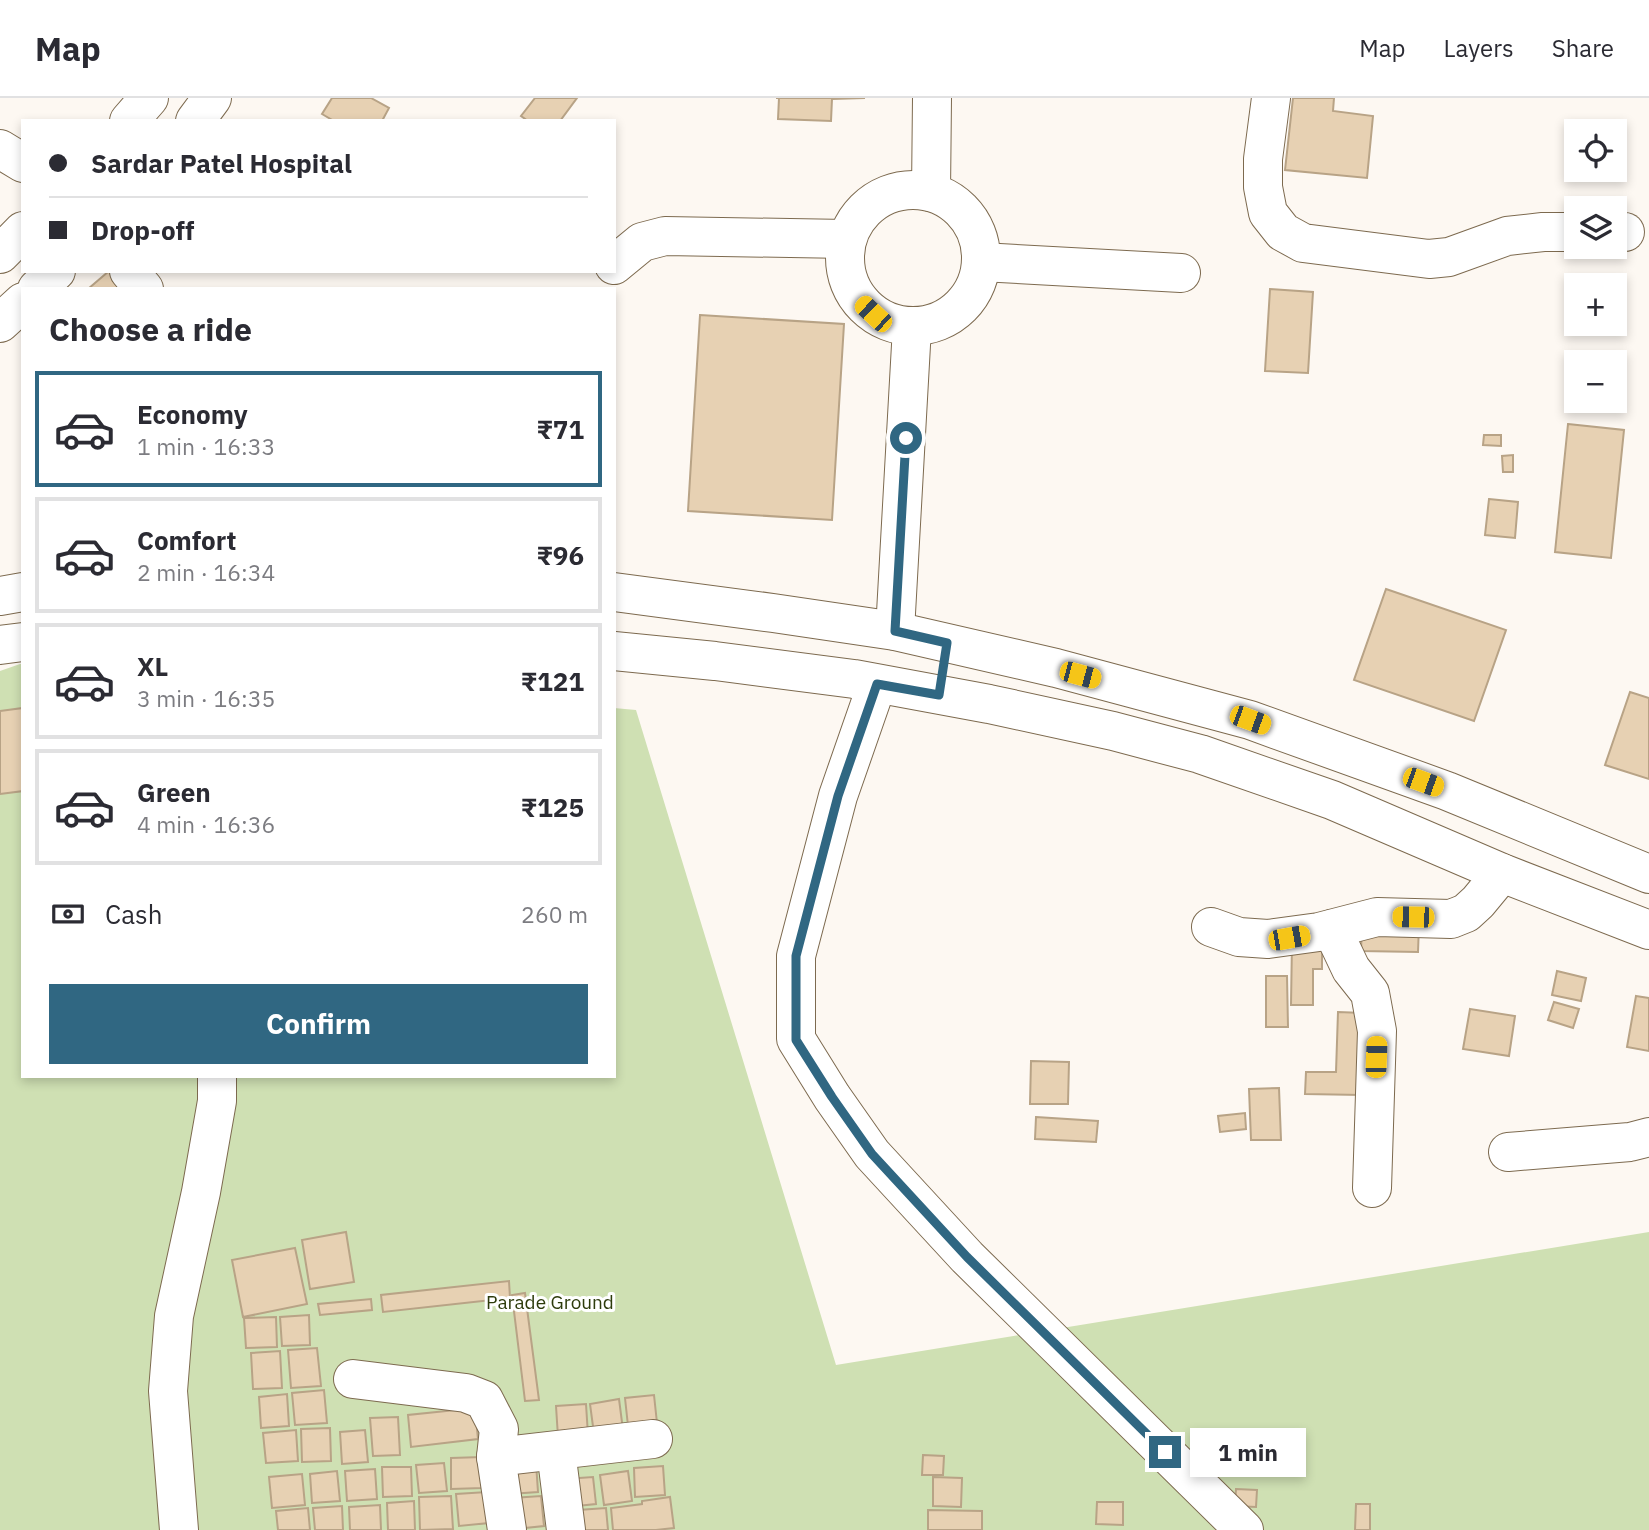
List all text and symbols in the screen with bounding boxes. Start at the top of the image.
text: Map [35,27,101,70]
text: Map [1359,32,1406,64]
text: Layers [1444,32,1514,64]
text: Share [1552,32,1614,64]
map controls [1564,119,1627,413]
button: locate [1564,119,1627,182]
text: Sardar Patel Hospital [91,146,352,180]
button: layers [1564,196,1627,259]
text: Drop-off [91,213,194,247]
button: + [1564,273,1627,336]
car [851,292,896,336]
text: Choose a ride [49,308,252,350]
button: − [1564,350,1627,413]
text: Economy [137,397,248,431]
icon: car [53,398,116,461]
text: ₹71 [536,412,584,446]
route start [890,422,922,454]
text: 1 min · 16:33 [137,431,275,461]
text: Comfort [137,523,236,557]
icon: car [53,524,116,587]
text: ₹96 [536,538,584,572]
text: 2 min · 16:34 [137,557,275,587]
text: XL [137,649,168,683]
icon: car [53,650,116,713]
car [1057,659,1104,691]
text: ₹121 [521,664,584,698]
text: 3 min · 16:35 [137,683,275,713]
car [1227,703,1274,737]
car [1400,765,1447,799]
text: Green [137,775,211,809]
icon: car [53,776,116,839]
text: ₹125 [521,790,584,824]
text: 4 min · 16:36 [137,809,275,839]
icon: cash [49,895,87,933]
text: Cash [105,897,162,931]
text: 260 m [521,899,588,929]
car [1392,906,1435,928]
car [1267,924,1312,952]
button: Confirm [49,984,588,1064]
car [1365,1036,1388,1078]
park label: Parade Ground [486,1290,614,1314]
callout: 1 min [1190,1428,1305,1476]
route end [1149,1436,1181,1468]
text: 1 min [1218,1437,1278,1467]

